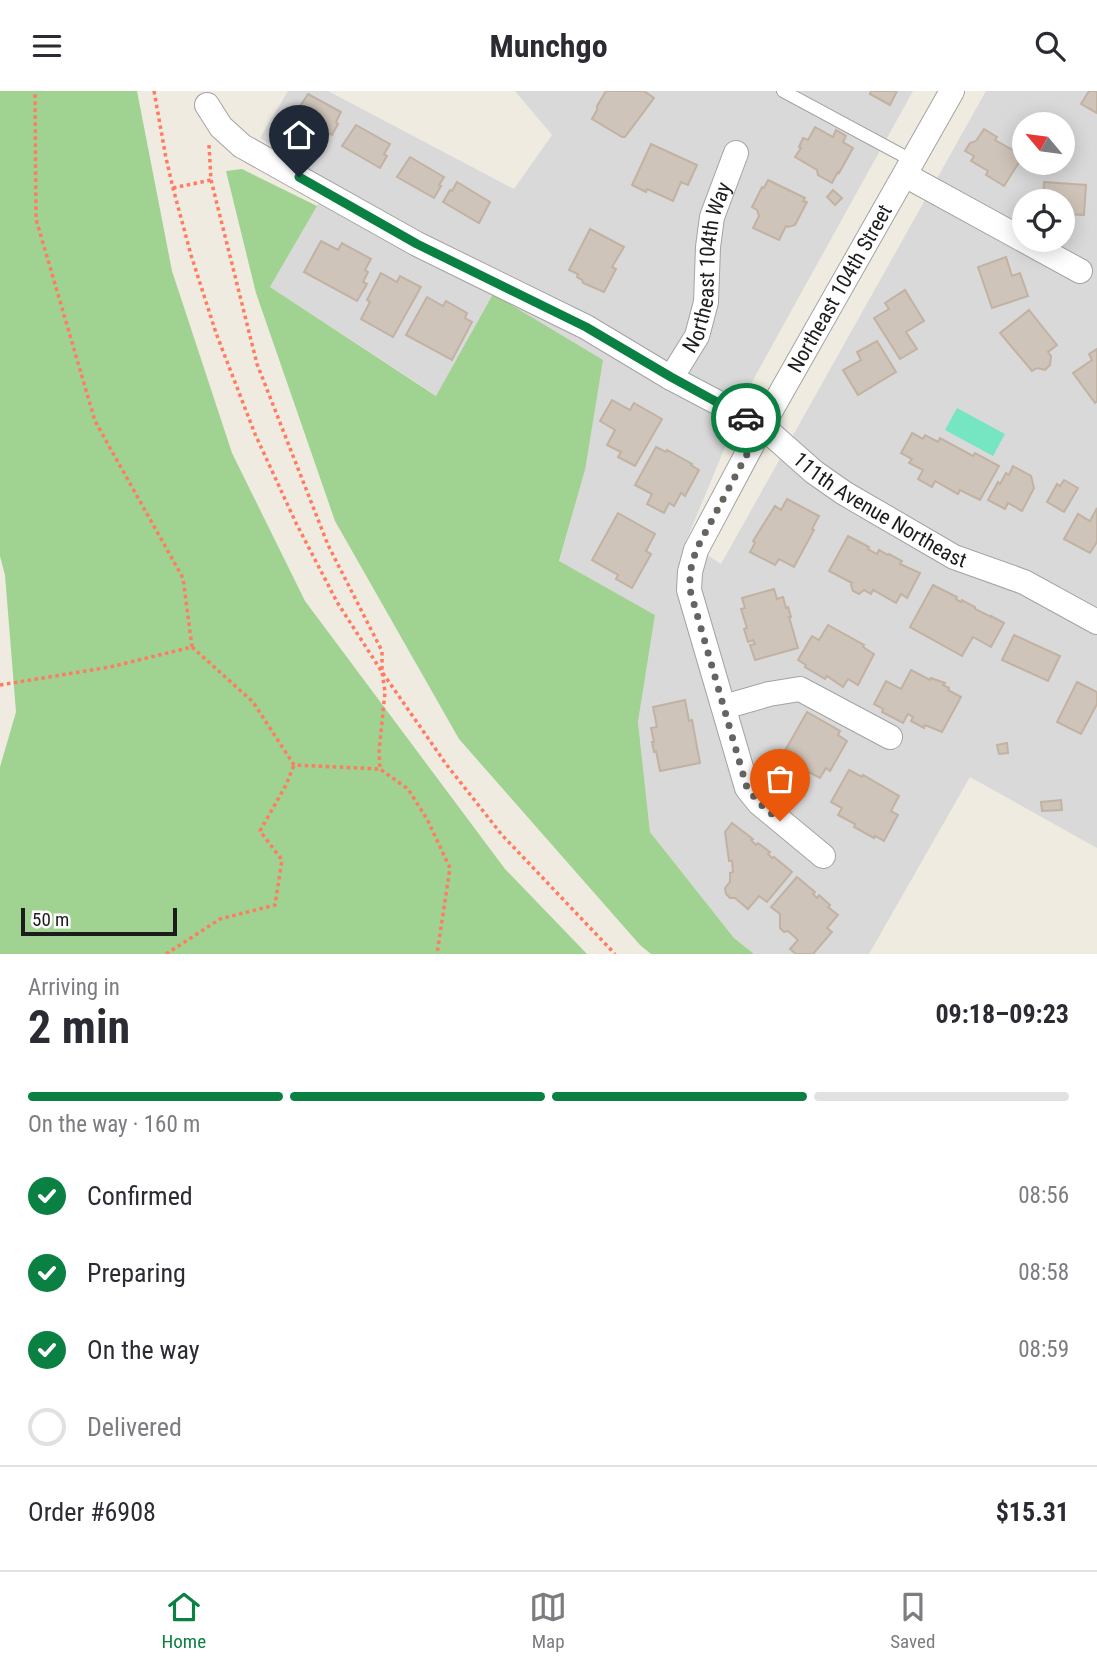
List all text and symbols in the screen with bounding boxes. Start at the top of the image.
icon: menu [28,27,66,65]
text: Munchgo [489,27,608,65]
icon: search [1031,27,1069,65]
pin [269,105,329,177]
north arrow [1012,112,1074,175]
map controls [1012,112,1075,252]
icon: home [280,116,318,154]
street label: Northeast 104th Way [678,179,736,357]
button: locate [1012,189,1075,252]
street label: Northeast 104th Street [783,200,897,377]
courier [711,383,781,453]
icon: car [727,399,765,437]
street label: 111th Avenue Northeast [788,447,970,573]
pin [750,749,810,821]
icon: bag [761,760,799,798]
scale bar [21,905,177,937]
text: 50 m [32,908,69,931]
text: Arriving in [28,974,120,1001]
text: 09:18–09:23 [935,999,1069,1029]
text: 2 min [28,1000,130,1054]
text: On the way · 160 m [28,1111,200,1138]
icon: check [28,1177,66,1215]
text: Confirmed [87,1181,193,1211]
text: 08:56 [1018,1182,1069,1209]
icon: check [28,1254,66,1292]
text: Preparing [87,1258,186,1288]
text: 08:58 [1018,1259,1069,1286]
icon: check [28,1331,66,1369]
text: On the way [87,1335,200,1365]
text: 08:59 [1018,1336,1069,1363]
text: Delivered [87,1412,182,1442]
text: Order #6908 [28,1497,156,1527]
text: $15.31 [996,1497,1069,1527]
tab: Home [162,1588,206,1653]
tab: Map [529,1588,567,1653]
tab: Saved [890,1588,935,1653]

